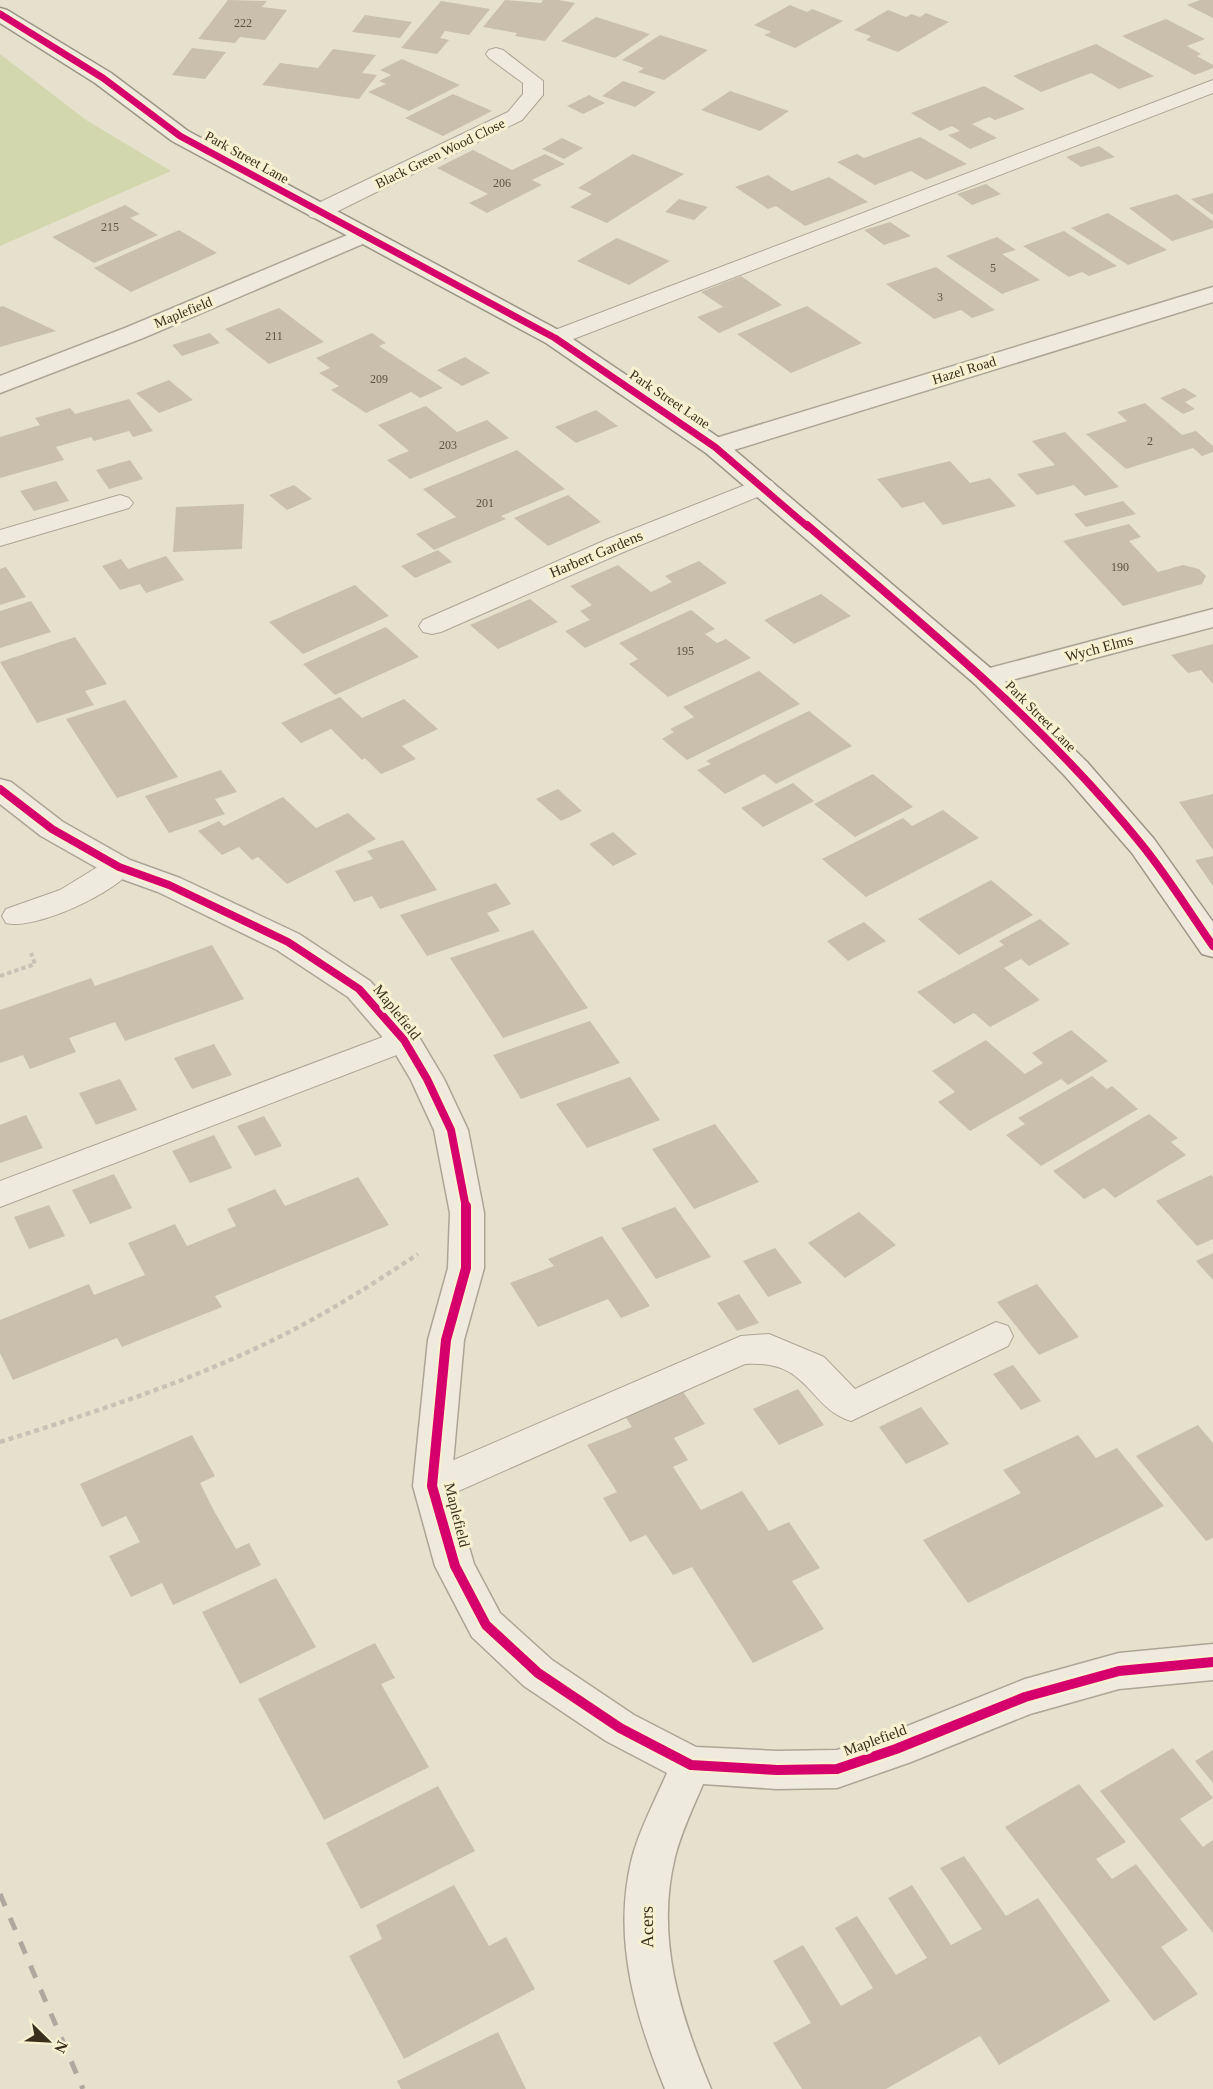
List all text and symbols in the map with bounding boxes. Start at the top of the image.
house number: 222 [234,16,252,30]
street label: Black Green Wood Close [373,116,507,191]
street label: Park Street Lane [202,128,291,187]
house number: 206 [493,176,511,190]
house number: 215 [101,220,119,234]
house number: 5 [990,261,996,275]
house number: 3 [937,290,943,304]
street label: Maplefield [152,294,214,331]
house number: 211 [265,329,283,343]
street label: Hazel Road [931,354,998,387]
street label: Park Street Lane [627,367,713,432]
house number: 209 [370,372,388,386]
house number: 2 [1147,434,1153,448]
house number: 203 [439,438,457,452]
house number: 201 [476,496,494,510]
street label: Harbert Gardens [547,527,645,581]
house number: 190 [1111,560,1129,574]
street label: Wych Elms [1063,631,1135,665]
house number: 195 [676,644,694,658]
street label: Park Street Lane [1002,678,1079,755]
street label: Maplefield [370,981,424,1043]
street label: Maplefield [441,1481,473,1549]
street label: Maplefield [841,1721,909,1759]
street label: Acers [637,1906,657,1948]
north arrow [18,2011,78,2071]
text: N [51,2038,71,2056]

